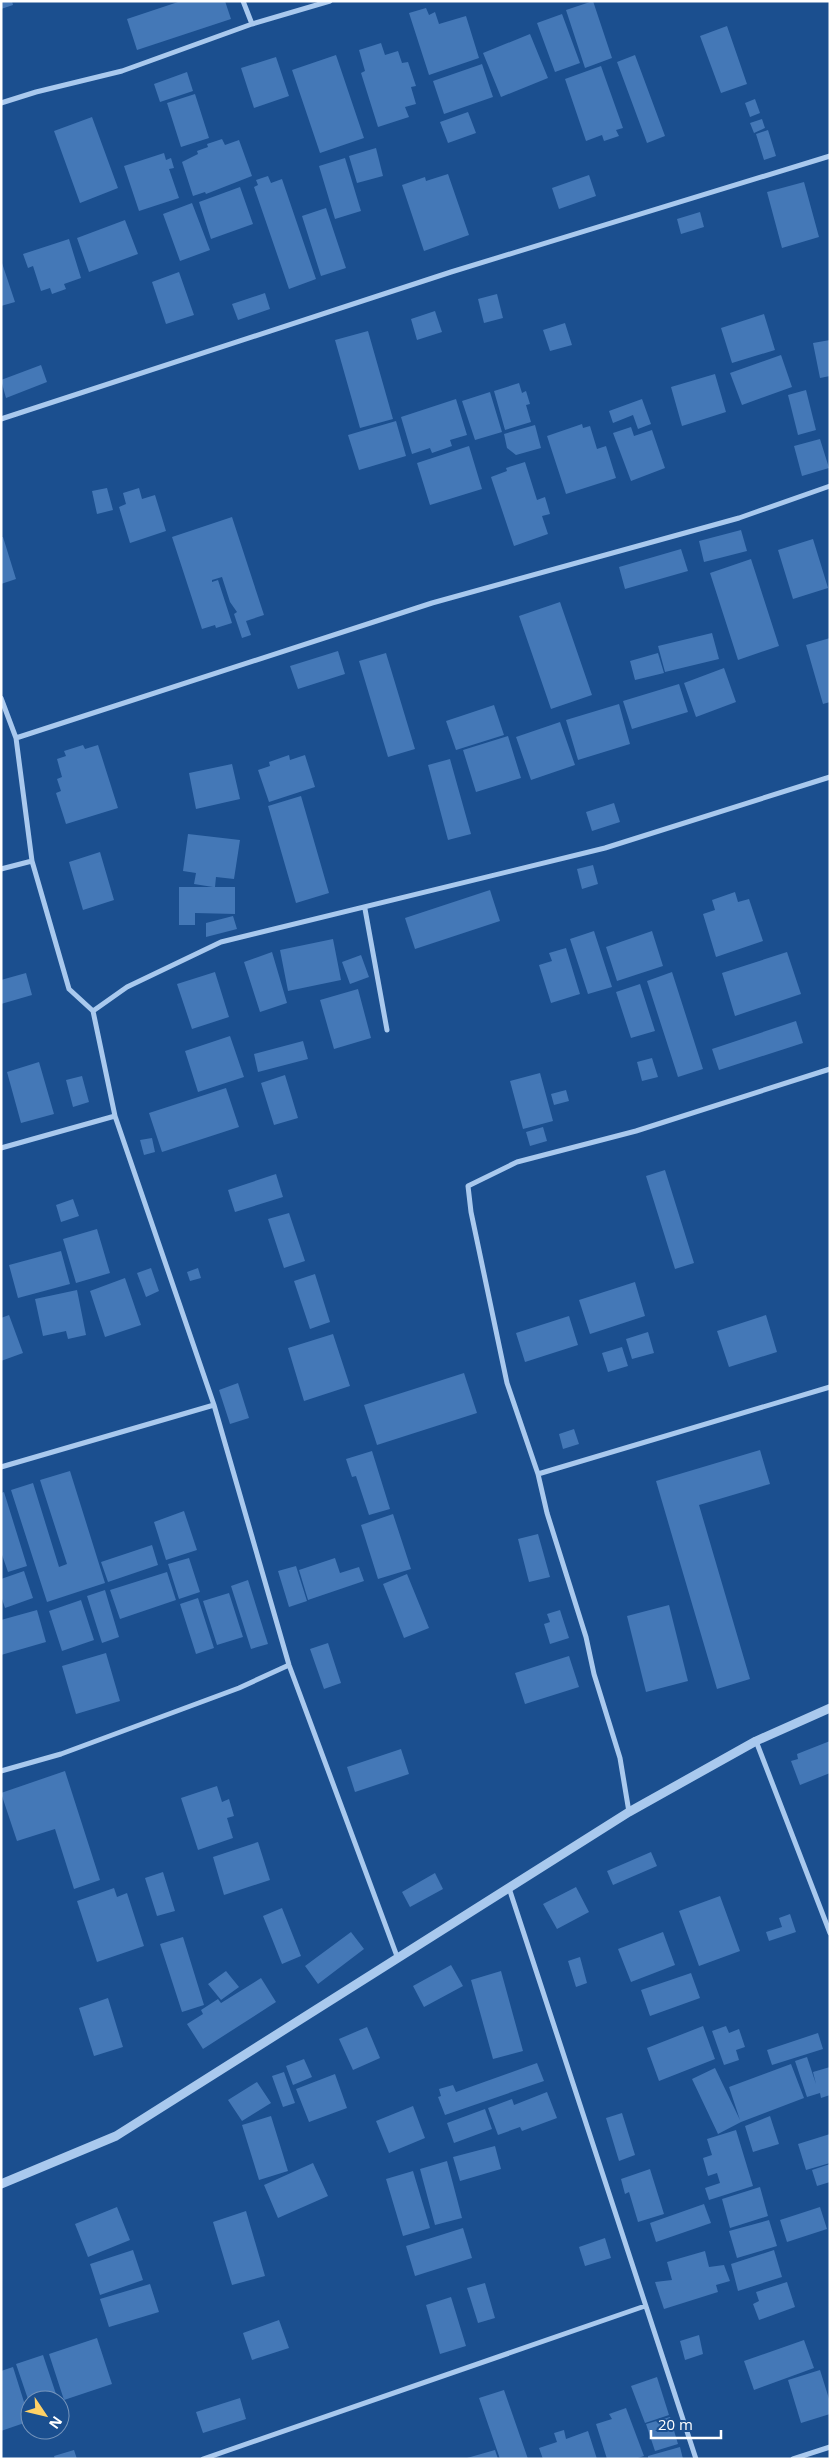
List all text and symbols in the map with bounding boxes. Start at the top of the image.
north arrow [20,2390,70,2440]
scale bar [651,2408,721,2440]
text: N [45,2413,67,2433]
text: 20 m [658,2414,693,2434]

